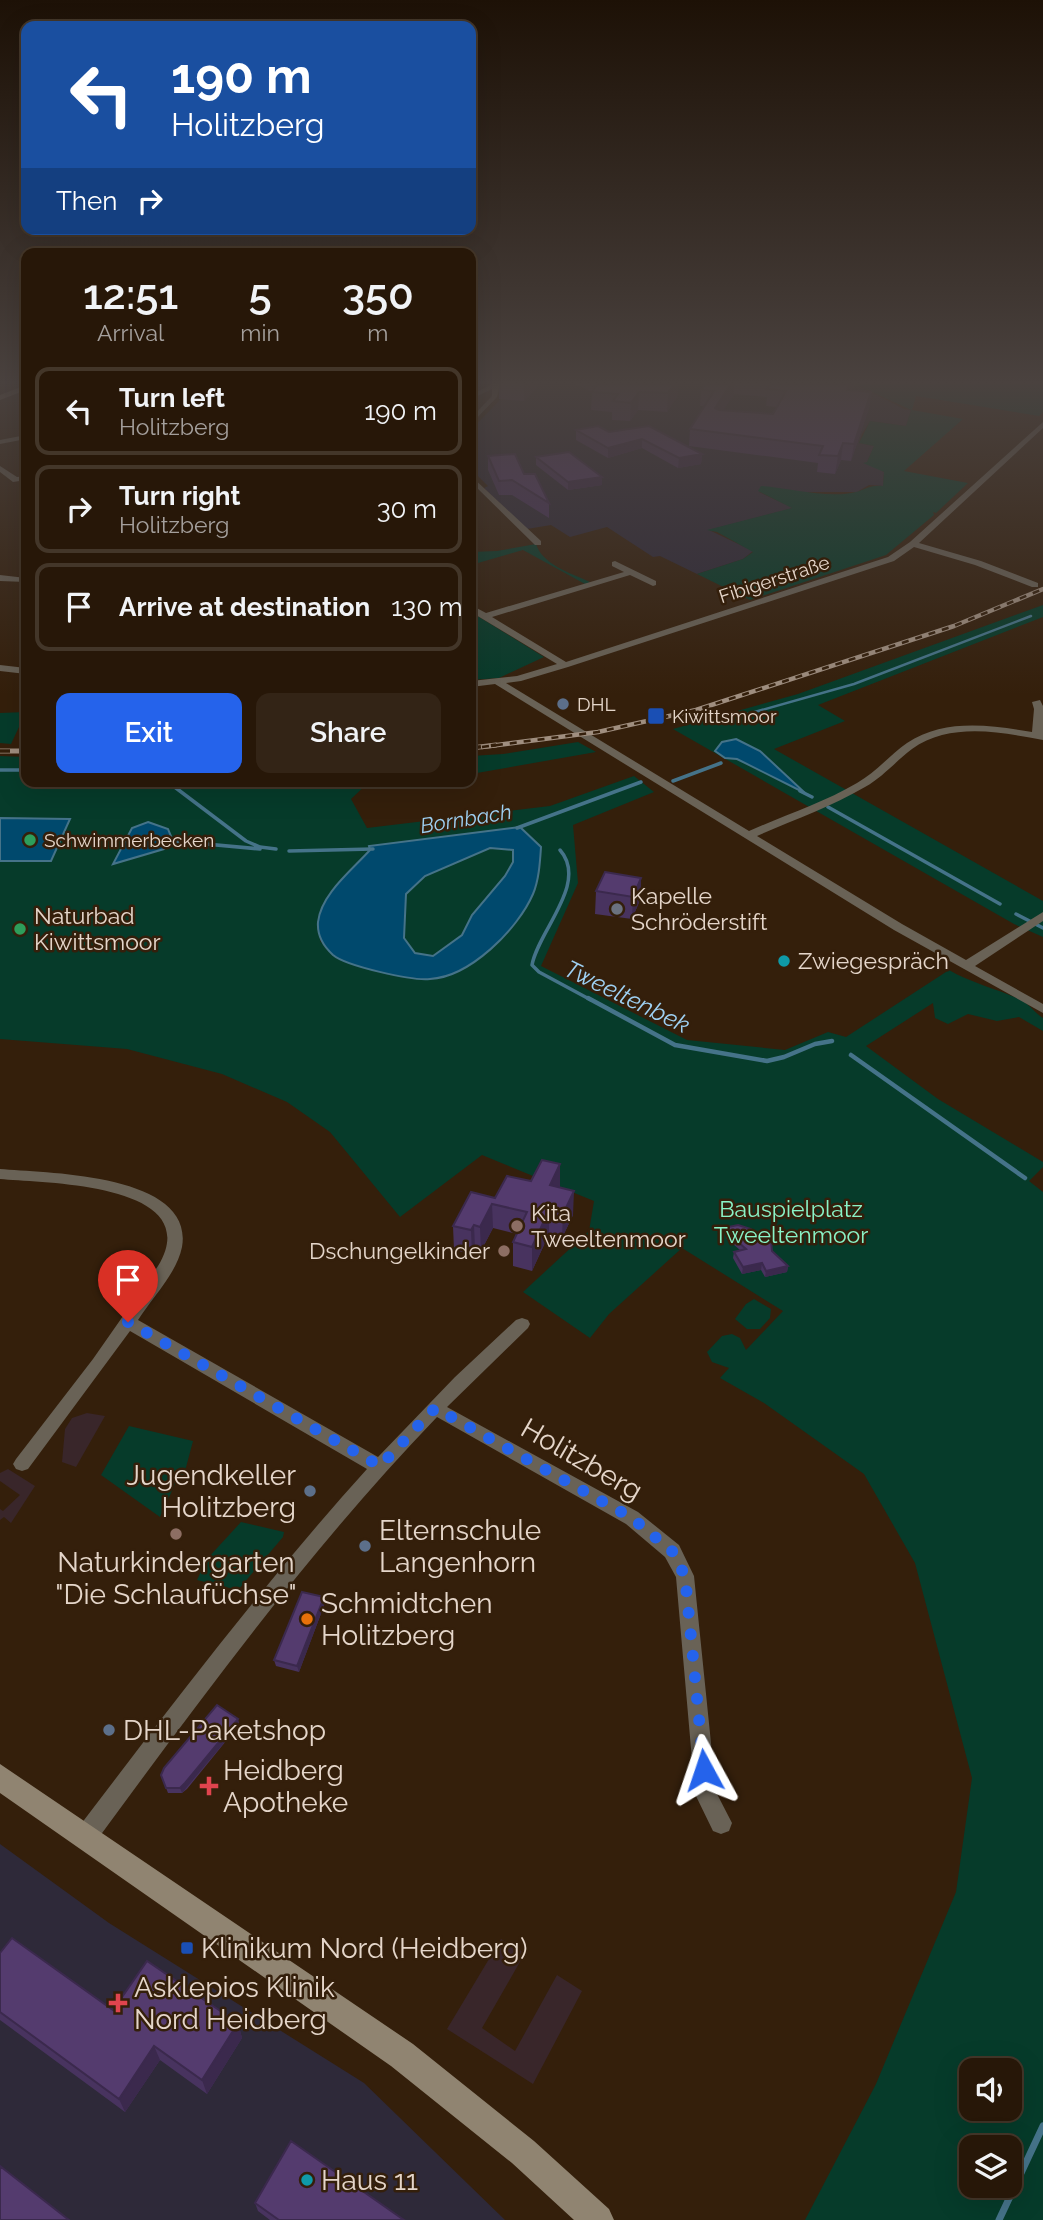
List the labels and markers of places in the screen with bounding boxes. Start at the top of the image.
place label: DHL [577,693,616,715]
marker: DHL [555,696,571,712]
place label: Kiwittsmoor [672,705,777,727]
marker: Kiwittsmoor [646,706,666,726]
place label: Schwimmerbecken [44,829,214,851]
marker: Schwimmerbecken [22,832,38,848]
place label: Kapelle Schröderstift [631,882,768,935]
marker: Kapelle Schröderstift [609,901,625,917]
place label: Naturbad Kiwittsmoor [34,902,161,955]
marker: Naturbad Kiwittsmoor [12,921,28,937]
place label: Zwiegespräch [798,947,949,974]
marker: Zwiegespräch [776,953,792,969]
place label: Kita Tweeltenmoor [531,1199,686,1252]
marker: Kita Tweeltenmoor [509,1218,525,1234]
place label: Dschungelkinder [309,1237,490,1264]
marker: Dschungelkinder [496,1243,512,1259]
pin [98,1250,158,1322]
place label: Jugendkeller Holitzberg [127,1459,296,1524]
marker: Jugendkeller Holitzberg [302,1483,318,1499]
place label: Elternschule Langenhorn [379,1514,541,1579]
marker: Naturkindergarten "Die Schlaufüchse" [168,1526,184,1542]
marker: Elternschule Langenhorn [357,1538,373,1554]
place label: Naturkindergarten "Die Schlaufüchse" [55,1546,297,1611]
place label: Schmidtchen Holitzberg [321,1587,493,1652]
marker: Schmidtchen Holitzberg [299,1611,315,1627]
place label: DHL-Paketshop [123,1714,326,1747]
marker: DHL-Paketshop [101,1722,117,1738]
place label: Heidberg Apotheke [223,1754,348,1819]
marker: Heidberg Apotheke [201,1778,217,1794]
place label: Klinikum Nord (Heidberg) [201,1932,527,1965]
marker: Klinikum Nord (Heidberg) [179,1940,195,1956]
place label: Asklepios Klinik Nord Heidberg [134,1971,335,2036]
marker: Asklepios Klinik Nord Heidberg [108,1993,128,2013]
place label: Haus 11 [321,2164,418,2197]
marker: Haus 11 [299,2172,315,2188]

